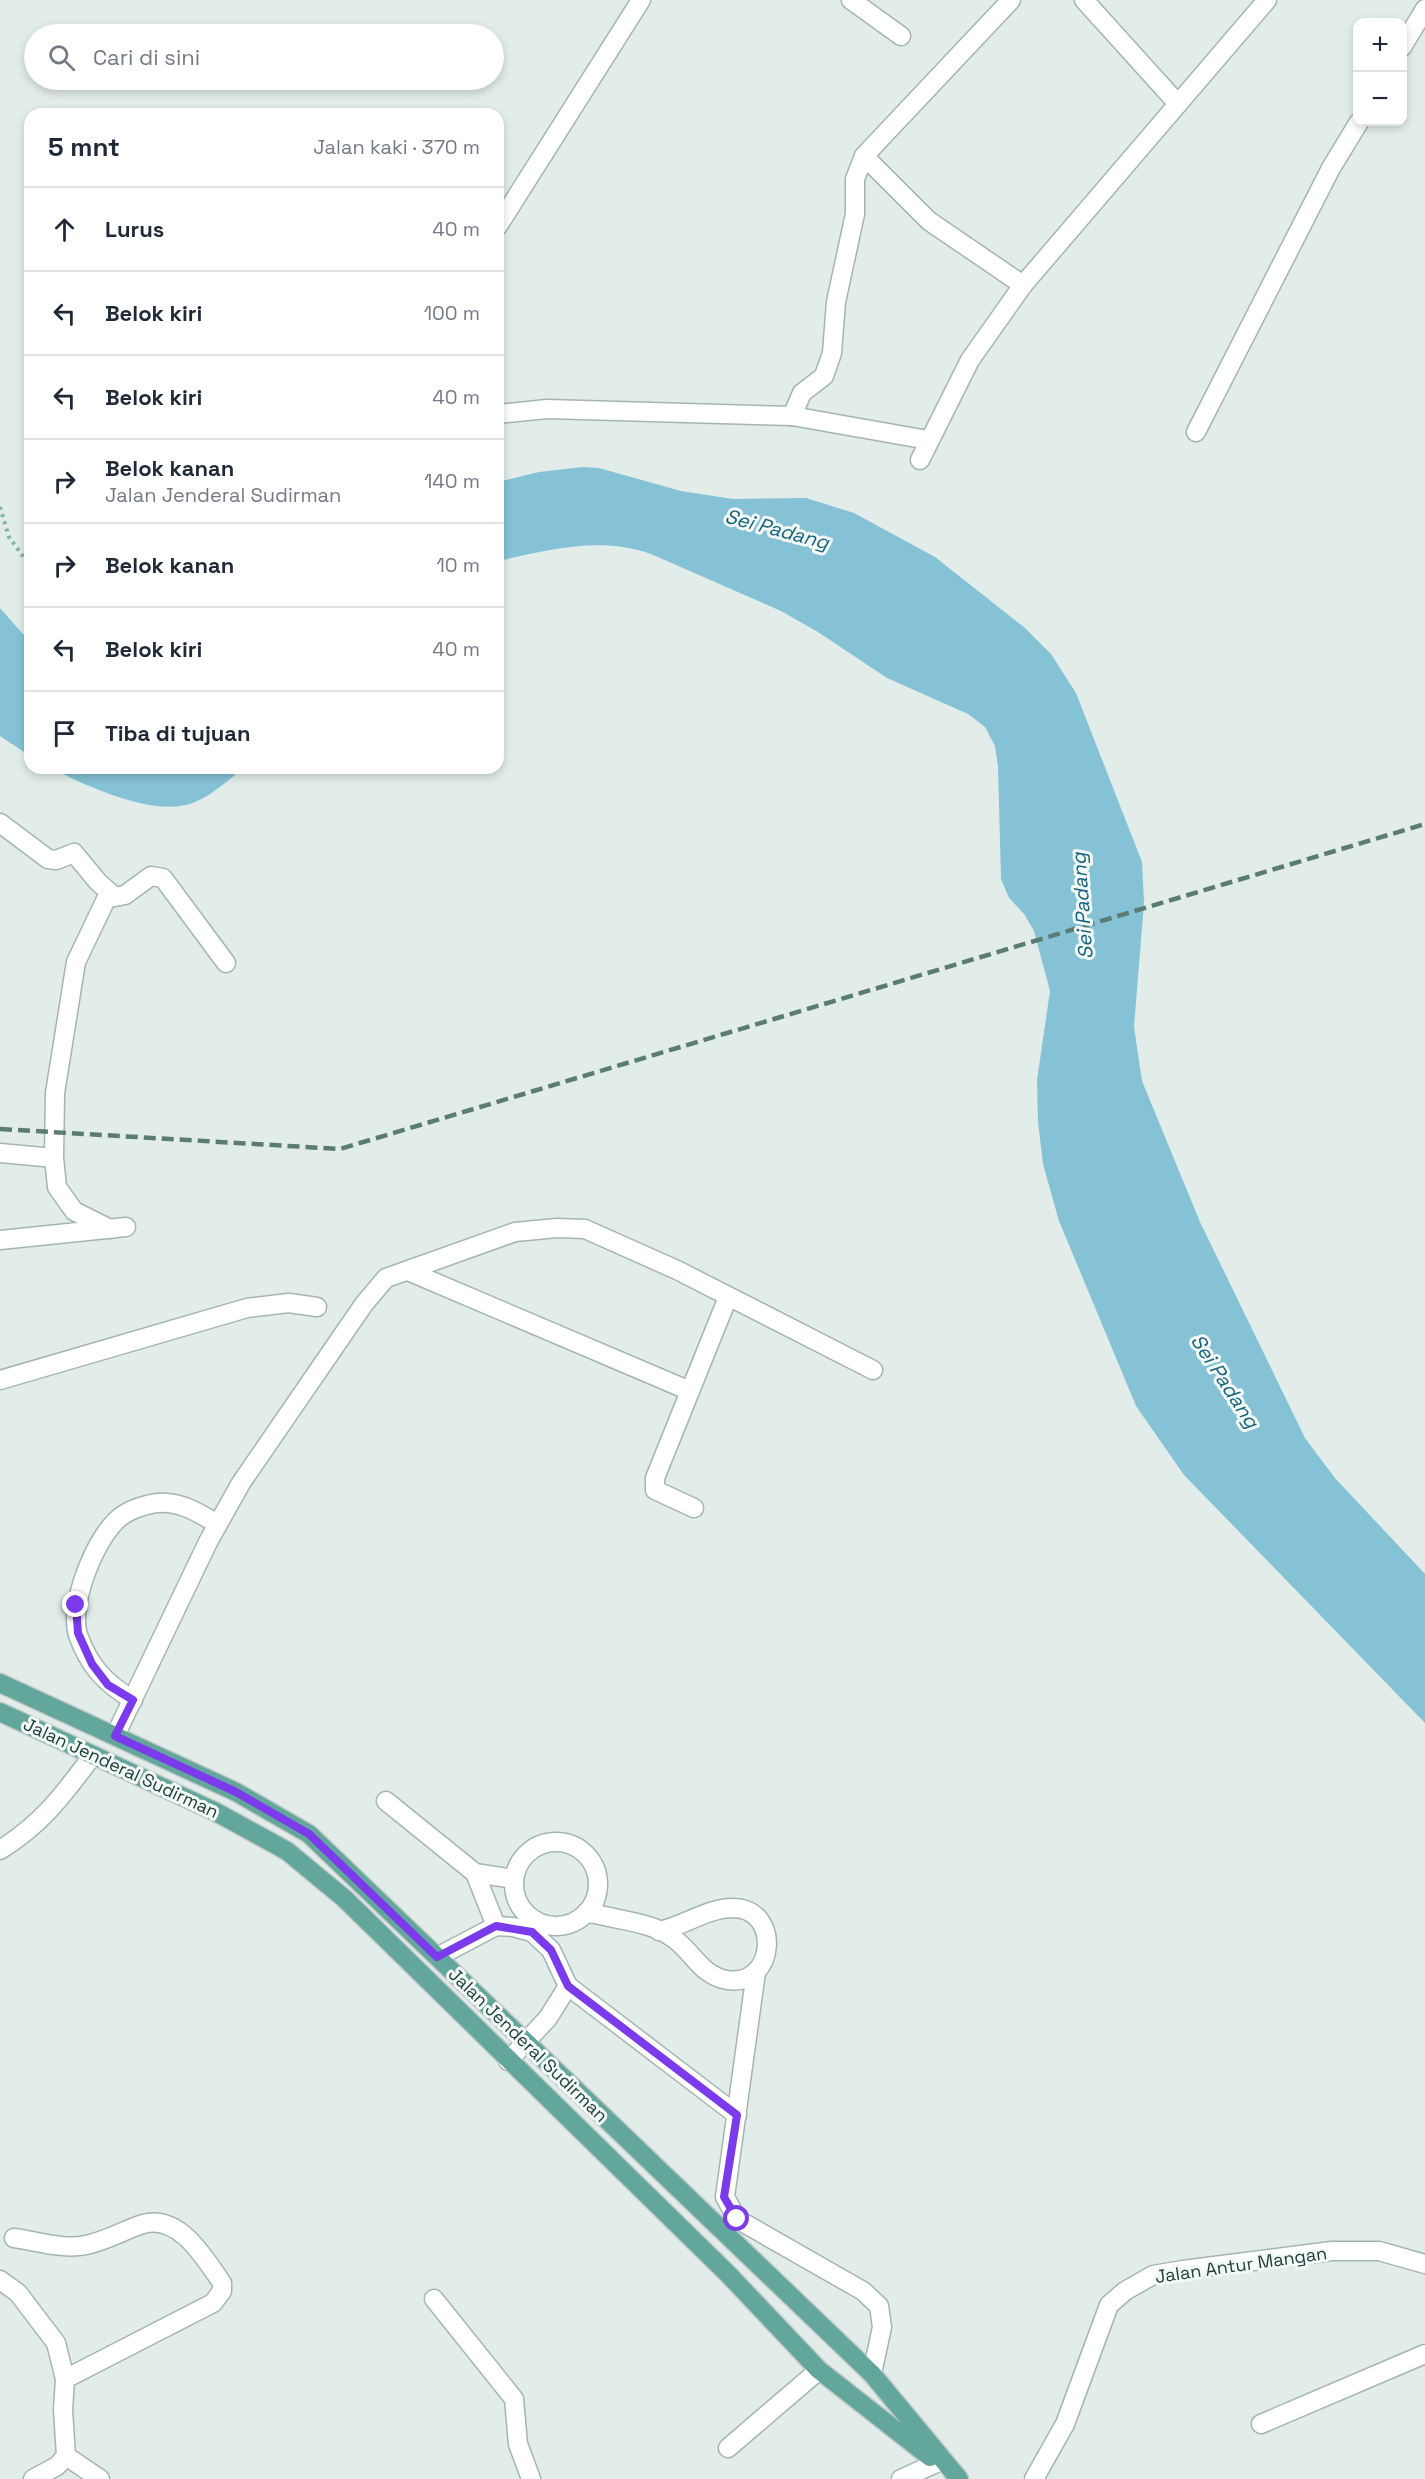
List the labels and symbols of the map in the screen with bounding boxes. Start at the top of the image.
water label: Sei Padang [722,503,833,556]
water label: Sei Padang [1065,851,1099,960]
water label: Sei Padang [1185,1329,1266,1434]
route end [62,1591,88,1617]
street label: Jalan Jenderal Sudirman [20,1712,222,1823]
street label: Jalan Jenderal Sudirman [444,1962,613,2127]
route start [723,2205,749,2231]
street label: Jalan Antur Mangan [1153,2241,1328,2288]

